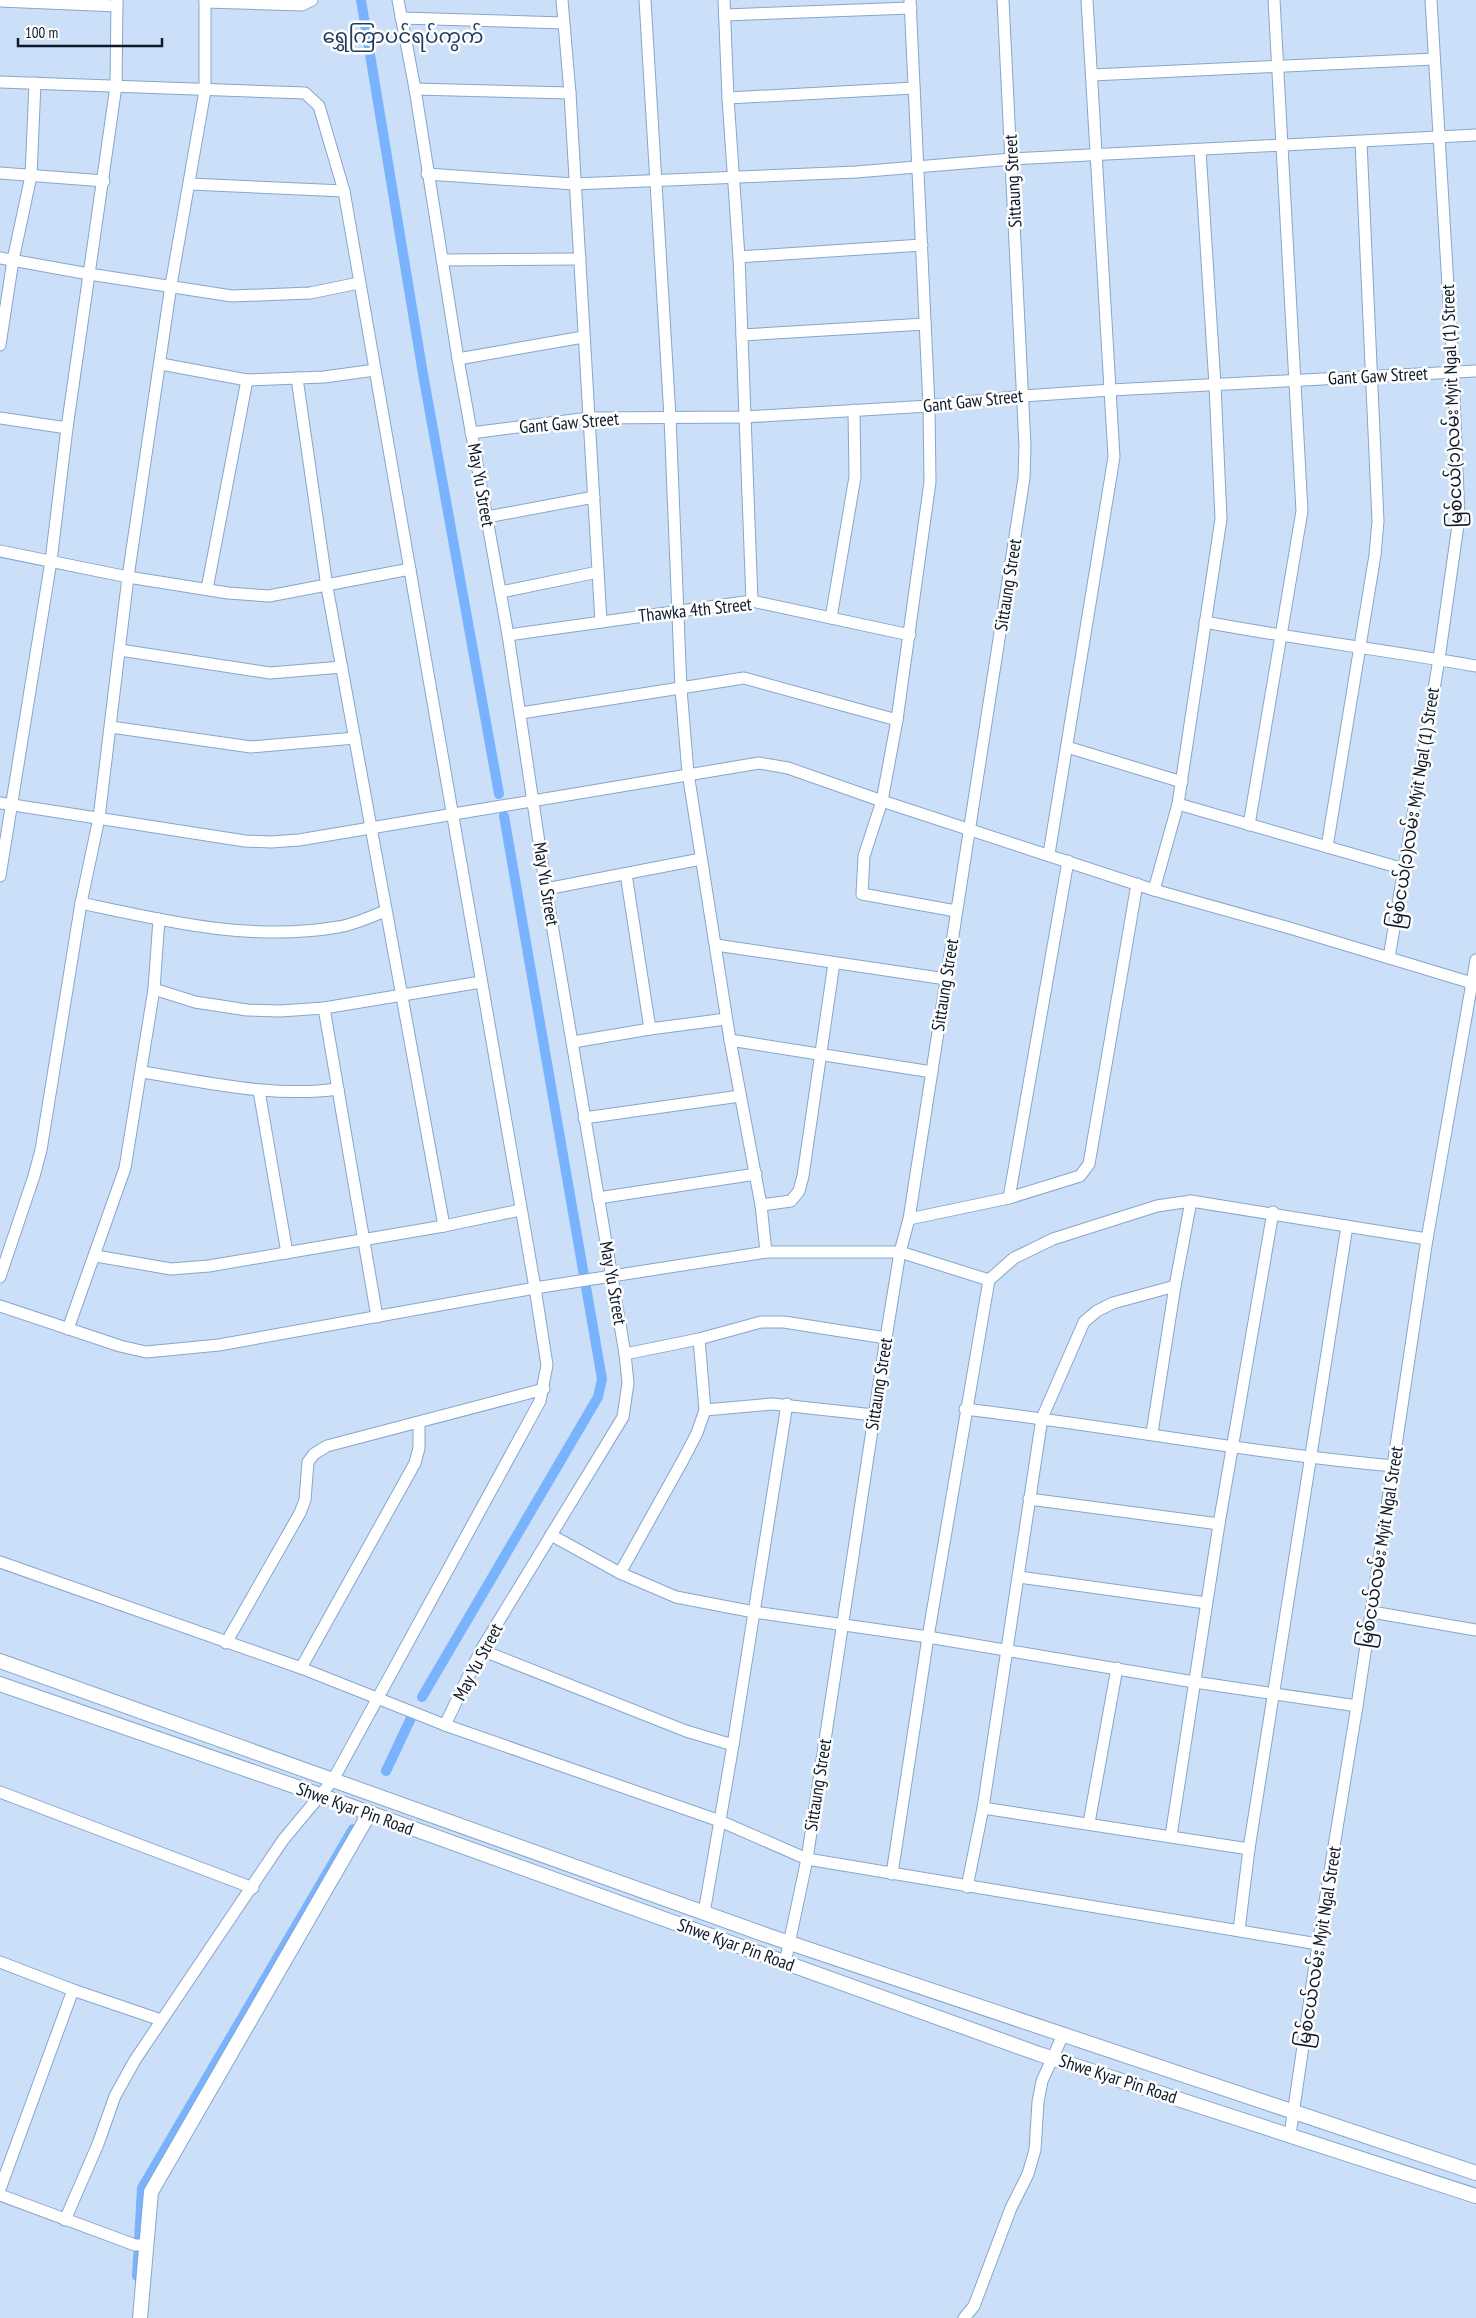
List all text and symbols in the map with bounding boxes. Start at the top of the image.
scale bar [18,15,161,47]
district label: ရွှေကြာပင်ရပ်ကွက် [322,22,484,52]
text: 100 m [25,23,58,42]
street label: Sittaung Street [999,134,1026,228]
street label: မြစ်ငယ်(၁)လမ်း Myit Ngal (1) Street [1435,284,1471,528]
street label: Gant Gaw Street [1327,361,1429,390]
street label: Gant Gaw Street [922,384,1024,417]
street label: Gant Gaw Street [518,407,620,438]
street label: May Yu Street [463,441,500,528]
street label: Sittaung Street [989,537,1026,633]
street label: Thawka 4th Street [637,592,753,627]
street label: မြစ်ငယ်(၁)လမ်း Myit Ngal (1) Street [1382,686,1448,931]
street label: May Yu Street [529,840,564,927]
street label: Sittaung Street [926,937,963,1033]
street label: May Yu Street [595,1239,632,1326]
street label: Sittaung Street [860,1336,897,1432]
street label: မြစ်ငယ်လမ်း Myit Ngal Street [1352,1444,1412,1650]
street label: May Yu Street [448,1619,508,1704]
street label: Sittaung Street [799,1737,836,1833]
street label: Shwe Kyar Pin Road [294,1777,417,1840]
street label: မြစ်ငယ်လမ်း Myit Ngal Street [1290,1844,1350,2050]
street label: Shwe Kyar Pin Road [675,1913,798,1976]
street label: Shwe Kyar Pin Road [1056,2049,1180,2108]

